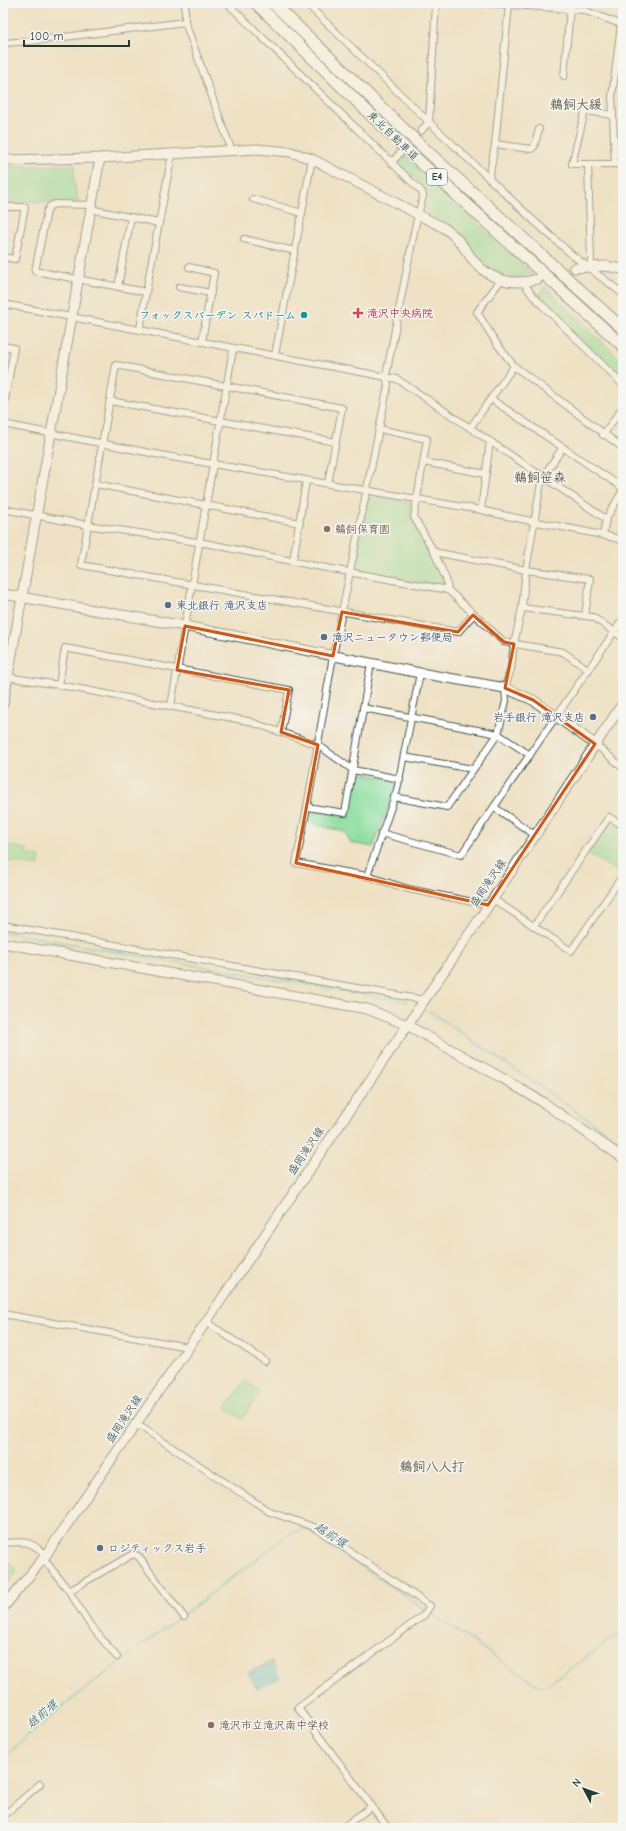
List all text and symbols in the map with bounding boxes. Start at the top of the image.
scale bar [24,22,129,48]
text: 100 m [30,29,63,43]
district label: 鵜飼大緩 [550,97,602,112]
street label: 東北自動車道 [365,108,421,164]
road number: E4 [427,169,447,185]
marker: 滝沢中央病院 [352,307,364,319]
place label: 滝沢中央病院 [367,307,433,320]
place label: フォックスバーデン スパドーム [139,309,296,322]
marker: フォックスバーデン スパドーム [299,310,309,320]
district label: 鵜飼笹森 [514,470,566,485]
place label: 鵜飼保育園 [335,523,390,536]
marker: 鵜飼保育園 [322,524,332,534]
place label: 東北銀行 滝沢支店 [176,599,268,612]
marker: 東北銀行 滝沢支店 [163,600,173,610]
place label: 滝沢ニュータウン郵便局 [332,631,453,644]
marker: 滝沢ニュータウン郵便局 [319,632,329,642]
place label: 岩手銀行 滝沢支店 [493,711,585,724]
marker: 岩手銀行 滝沢支店 [588,712,598,722]
street label: 盛岡滝沢線 [467,857,509,909]
street label: 盛岡滝沢線 [285,1125,327,1177]
street label: 盛岡滝沢線 [103,1393,145,1445]
district label: 鵜飼八人打 [399,1459,465,1474]
water label: 越前堰 [312,1519,352,1552]
place label: ロジティックス岩手 [108,1542,206,1555]
marker: ロジティックス岩手 [95,1543,105,1553]
water label: 越前堰 [24,1696,62,1731]
place label: 滝沢市立滝沢南中学校 [219,1719,329,1732]
marker: 滝沢市立滝沢南中学校 [206,1720,216,1730]
north arrow [564,1769,604,1809]
text: N [570,1776,584,1790]

